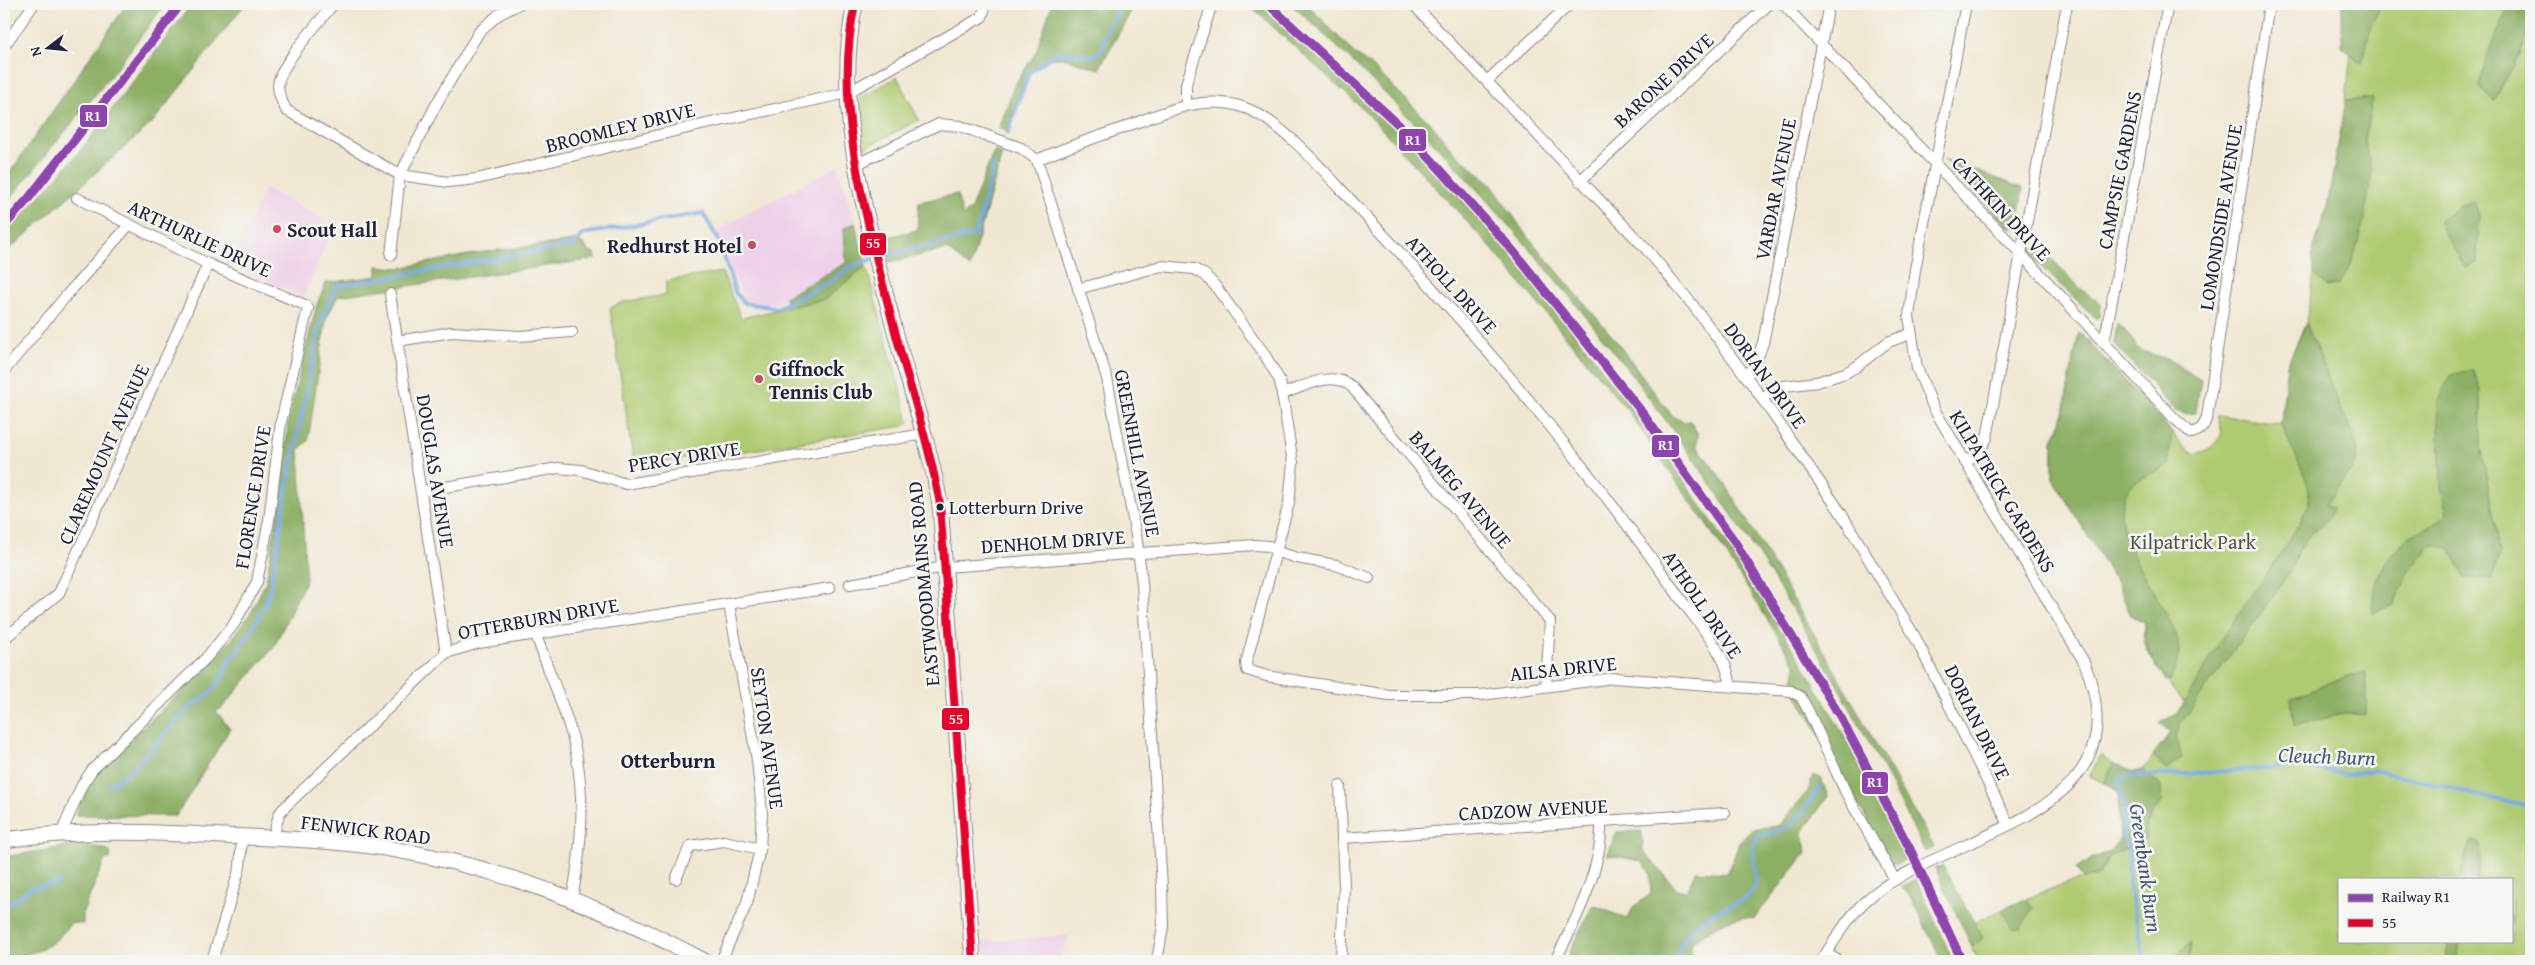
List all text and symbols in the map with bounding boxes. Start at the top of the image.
north arrow [22,22,72,72]
street label: BARONE DRIVE [1606,26,1720,134]
text: N [24,44,46,59]
street label: CAMPSIE GARDENS [2089,88,2149,252]
street label: BROOMLEY DRIVE [542,94,698,160]
line badge: R1 [79,104,108,128]
text: R1 [85,106,101,126]
street label: VARDAR AVENUE [1747,115,1803,263]
street label: LOMONDSIDE AVENUE [2191,122,2249,312]
line badge: R1 [1398,128,1427,152]
text: R1 [1405,130,1421,150]
street label: CATHKIN DRIVE [1946,149,2058,267]
street label: ARTHURLIE DRIVE [123,192,277,284]
place label: Scout Hall [287,215,377,244]
marker: Scout Hall [271,223,283,235]
street label: ATHOLL DRIVE [1399,228,1505,340]
place label: Redhurst Hotel [607,231,742,260]
line badge: 55 [859,232,887,256]
text: 55 [866,233,880,253]
marker: Redhurst Hotel [746,239,758,251]
street label: DORIAN DRIVE [1718,316,1814,434]
place label: Giffnock Tennis Club [769,354,873,406]
street label: CLAREMOUNT AVENUE [50,359,156,549]
street label: GREENHILL AVENUE [1108,367,1168,539]
marker: Giffnock Tennis Club [753,373,765,385]
street label: DOUGLAS AVENUE [410,392,462,550]
street label: KILPATRICK GARDENS [1943,404,2063,578]
street label: FLORENCE DRIVE [226,423,278,571]
street label: BALMEG AVENUE [1403,424,1519,554]
street label: PERCY DRIVE [626,433,742,479]
line badge: R1 [1651,434,1680,458]
text: R1 [1658,435,1674,455]
street label: EASTWOODMAINS ROAD [900,480,946,688]
place label: Lotterburn Drive [949,493,1084,521]
marker: Lotterburn Drive [935,502,945,512]
street label: DENHOLM DRIVE [980,522,1126,560]
park label: Kilpatrick Park [2130,527,2257,556]
street label: ATHOLL DRIVE [1656,544,1750,664]
street label: OTTERBURN DRIVE [455,590,621,646]
street label: AILSA DRIVE [1508,648,1618,688]
street label: DORIAN DRIVE [1938,660,2018,784]
street label: SEYTON AVENUE [744,665,792,811]
line badge: 55 [941,707,970,731]
text: 55 [949,709,963,729]
water label: Cleuch Burn [2278,739,2377,773]
district label: Otterburn [621,745,716,776]
line badge: R1 [1861,771,1889,795]
text: R1 [1867,772,1883,792]
street label: CADZOW AVENUE [1458,791,1608,827]
water label: Greenbank Burn [2122,802,2170,935]
street label: FENWICK ROAD [299,807,433,851]
legend [2338,878,2512,942]
text: Railway R1 [2382,886,2450,907]
text: 55 [2382,912,2396,933]

